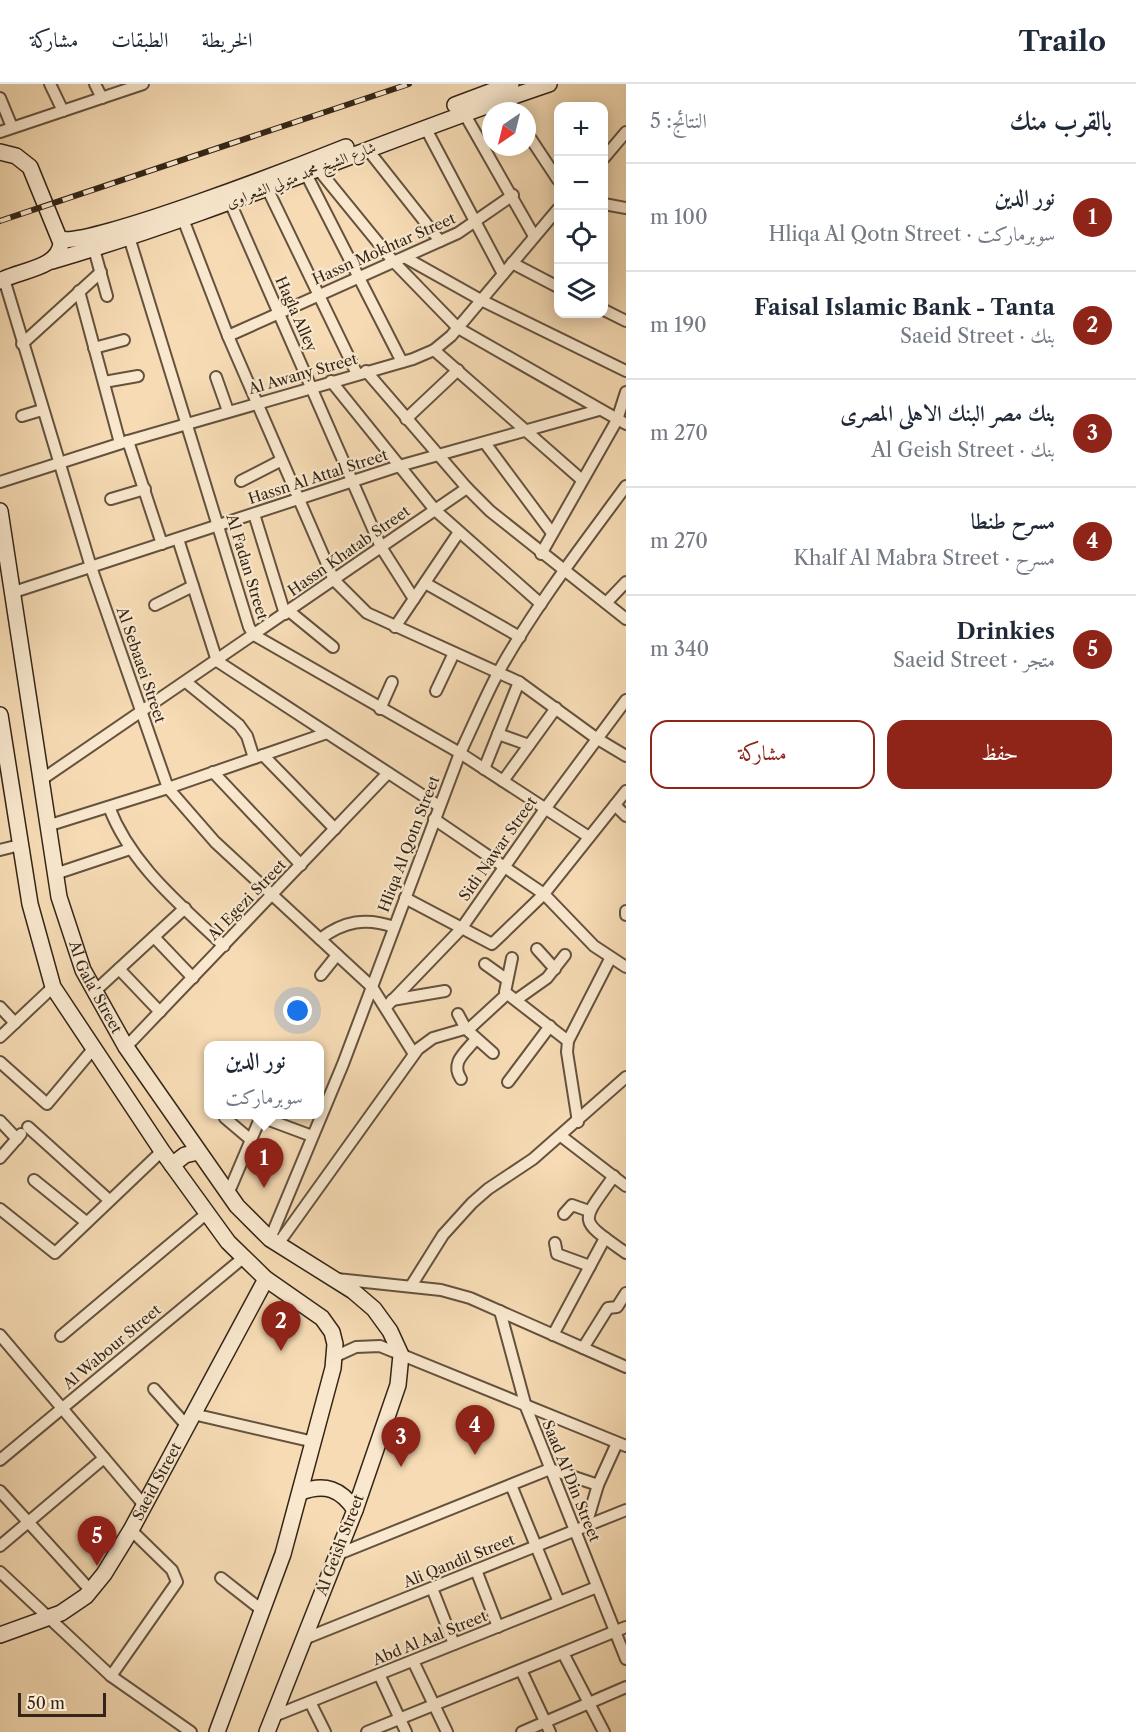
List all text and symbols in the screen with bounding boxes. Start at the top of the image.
text: Trailo [1019,24,1106,58]
text: مشاركة [30,27,78,52]
text: الطبقات [111,27,168,52]
text: الخريطة [201,27,253,52]
north arrow [482,102,536,156]
map controls [554,102,608,318]
button: + [554,102,608,156]
text: بالقرب منك [1009,105,1112,137]
text: النتائج: 5 [650,109,707,133]
street label: شارع الشيخ محمد متولي الشعراوى [223,137,380,217]
button: − [554,156,608,210]
text: نور الدين [995,184,1055,211]
text: 100 m [650,205,708,229]
text: 1 [1088,205,1097,229]
street label: Hassn Mokhtar Street [309,208,459,289]
button: locate [554,210,608,264]
text: سوبرماركت · Hliqa Al Qotn Street [768,222,1055,246]
button: layers [554,264,608,318]
street label: Hagla Alley [271,273,322,355]
text: Faisal Islamic Bank - Tanta [754,294,1055,321]
text: 190 m [650,313,707,337]
text: 2 [1087,313,1098,337]
text: بنك · Saeid Street [900,324,1055,348]
street label: Al Awany Street [245,349,360,398]
text: بنك مصر البنك الاهلى المصرى [840,400,1055,427]
text: 270 m [650,421,708,445]
text: 3 [1087,421,1098,445]
text: بنك · Al Geish Street [871,438,1055,462]
street label: Hassn Al Attal Street [246,445,391,508]
street label: Hassn Khatab Street [284,501,414,600]
text: مسرح طنطا [971,508,1055,535]
street label: Al Fadan Street [222,511,273,623]
text: 270 m [650,529,708,553]
text: 4 [1087,529,1098,553]
text: مسرح · Khalf Al Mabra Street [793,546,1055,570]
street label: Al Sebaaei Street [112,603,170,726]
text: Drinkies [957,618,1055,645]
text: 340 m [650,637,709,661]
text: 5 [1087,637,1098,661]
text: متجر · Saeid Street [893,648,1055,672]
button: مشاركة [650,720,875,789]
button: حفظ [887,720,1112,789]
street label: Hliqa Al Qotn Street [374,772,444,915]
street label: Sidi Nawar Street [454,792,541,905]
street label: Al Egezi Street [203,855,290,945]
street label: Al Gala' Street [65,937,127,1037]
your location [283,996,312,1025]
popup [204,1041,324,1119]
text: نور الدين [225,1047,286,1074]
text: سوبرماركت [225,1085,303,1109]
pin: 1 [244,1138,284,1188]
street label: Al Wabour Street [58,1300,165,1394]
pin: 2 [262,1302,300,1351]
pin: 4 [456,1406,494,1455]
street label: Saad Al Din Street [538,1417,605,1545]
pin: 3 [382,1418,420,1467]
street label: Saeid Street [128,1439,186,1524]
street label: Al Geish Street [311,1491,368,1599]
pin: 5 [78,1516,116,1566]
street label: Ali Qandil Street [399,1529,518,1592]
street label: Abd Al Aal Street [369,1606,490,1670]
scale bar [18,1690,106,1718]
text: 50 m [27,1693,65,1713]

